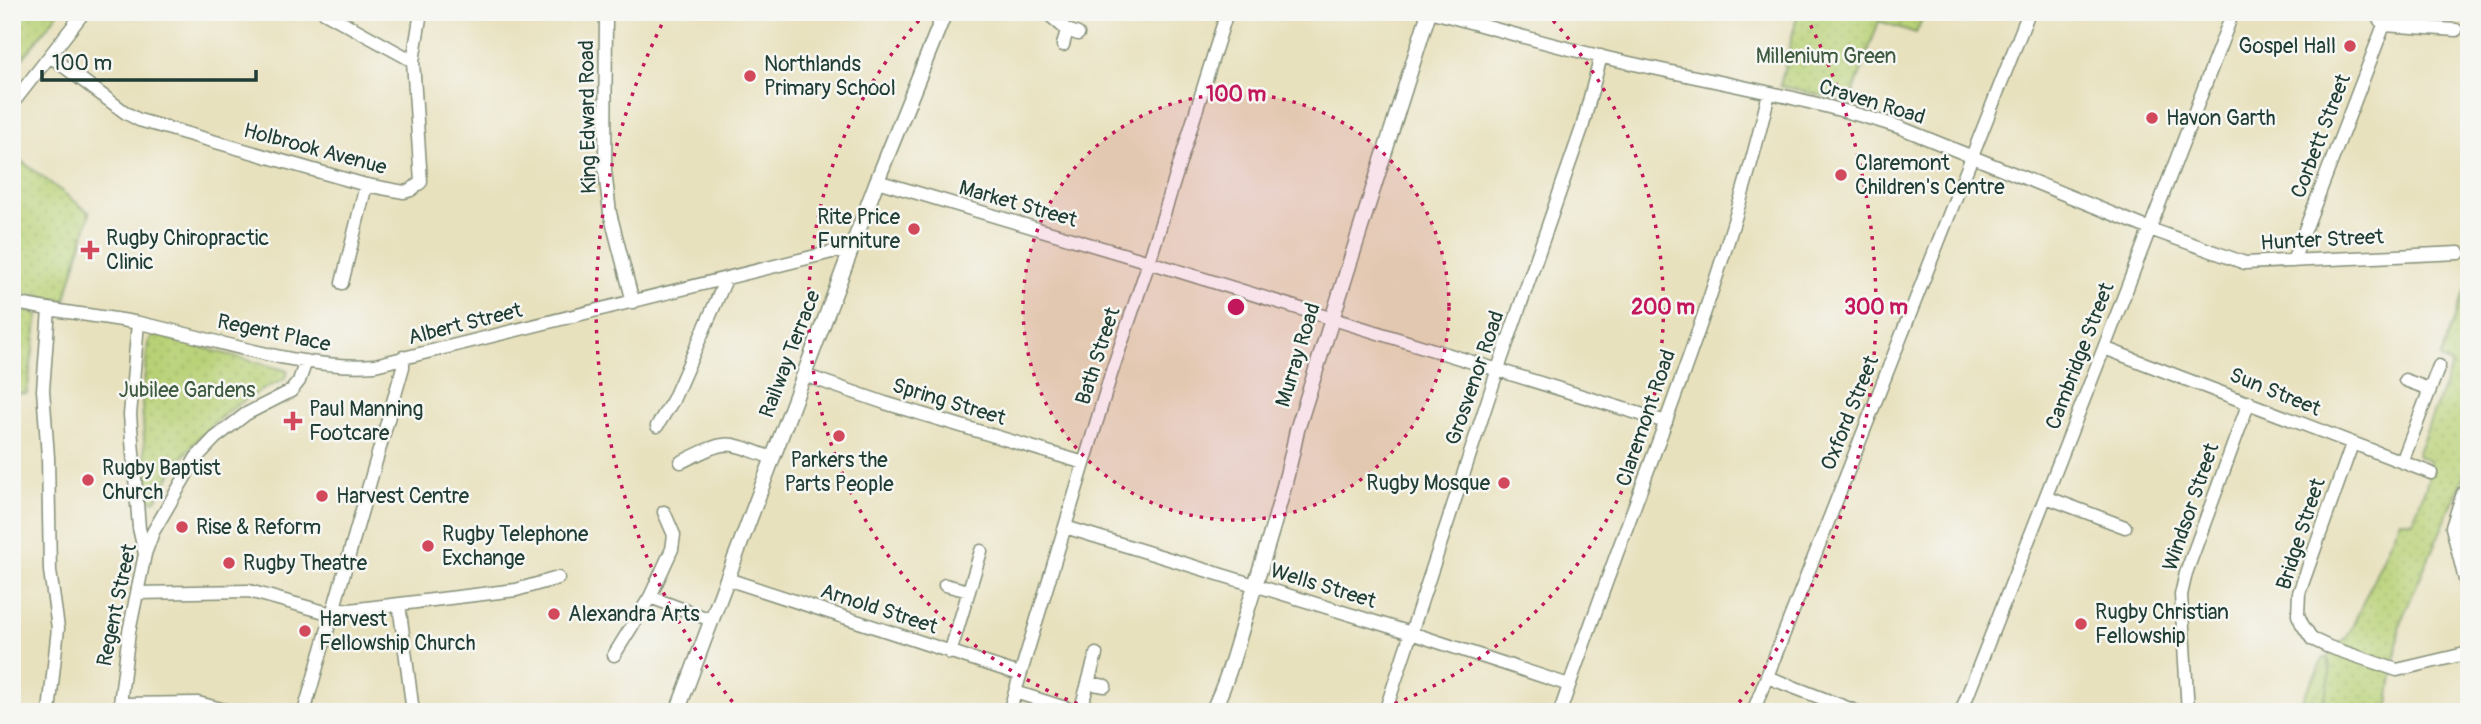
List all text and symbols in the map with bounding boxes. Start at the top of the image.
place label: Gospel Hall [2239,33,2336,60]
scale bar [42,38,256,82]
marker: Gospel Hall [2342,38,2358,54]
street label: King Edward Road [573,40,603,194]
park label: Millenium Green [1756,43,1896,70]
text: 100 m [52,50,112,77]
place label: Northlands Primary School [764,51,896,102]
marker: Northlands Primary School [742,68,758,84]
street label: Corbett Street [2285,70,2357,202]
street label: Craven Road [1816,73,1928,131]
text: 100 m [1206,81,1266,108]
place label: Havon Garth [2166,105,2276,132]
marker: Havon Garth [2144,110,2160,126]
street label: Holbrook Avenue [240,117,390,181]
place label: Claremont Children's Centre [1855,150,2005,201]
marker: Claremont Children's Centre [1833,167,1849,183]
street label: Market Street [956,174,1081,234]
place label: Rite Price Furniture [817,204,901,255]
marker: Rite Price Furniture [906,221,922,237]
street label: Hunter Street [2260,223,2385,257]
place label: Rugby Chiropractic Clinic [106,225,269,276]
marker: Rugby Chiropractic Clinic [80,240,100,260]
street label: Cambridge Street [2040,278,2121,433]
street label: Railway Terrace [753,286,827,422]
text: 200 m [1631,294,1695,321]
text: 300 m [1844,294,1908,321]
centre of rings [1224,295,1248,319]
street label: Albert Street [405,297,525,351]
street label: Murray Road [1269,300,1327,410]
street label: Bath Street [1070,303,1127,408]
street label: Grosvenor Road [1439,307,1511,449]
street label: Regent Place [215,308,334,358]
street label: Claremont Road [1610,346,1682,490]
street label: Oxford Street [1815,351,1885,474]
street label: Sun Street [2225,361,2325,423]
street label: Spring Street [889,372,1009,432]
park label: Jubilee Gardens [119,377,256,404]
place label: Paul Manning Footcare [309,396,423,447]
marker: Paul Manning Footcare [283,411,303,431]
marker: Parkers the Parts People [831,428,847,444]
street label: Windsor Street [2157,439,2226,574]
place label: Parkers the Parts People [784,447,894,498]
place label: Rugby Baptist Church [102,455,221,506]
place label: Rugby Mosque [1366,470,1491,497]
marker: Rugby Baptist Church [80,472,96,488]
street label: Bridge Street [2270,474,2332,593]
marker: Rugby Mosque [1496,475,1512,491]
place label: Harvest Centre [336,483,470,510]
marker: Harvest Centre [314,488,330,504]
place label: Rise & Reform [196,514,321,541]
marker: Rise & Reform [174,519,190,535]
place label: Rugby Telephone Exchange [442,521,589,572]
marker: Rugby Telephone Exchange [420,538,436,554]
street label: Regent Street [91,541,143,669]
place label: Rugby Theatre [243,550,368,577]
marker: Rugby Theatre [221,555,237,571]
street label: Wells Street [1267,557,1380,615]
street label: Arnold Street [817,577,941,641]
place label: Rugby Christian Fellowship [2095,599,2229,650]
place label: Alexandra Arts [568,601,700,628]
place label: Harvest Fellowship Church [319,606,476,657]
marker: Alexandra Arts [546,606,562,622]
marker: Rugby Christian Fellowship [2073,616,2089,632]
marker: Harvest Fellowship Church [297,623,313,639]

